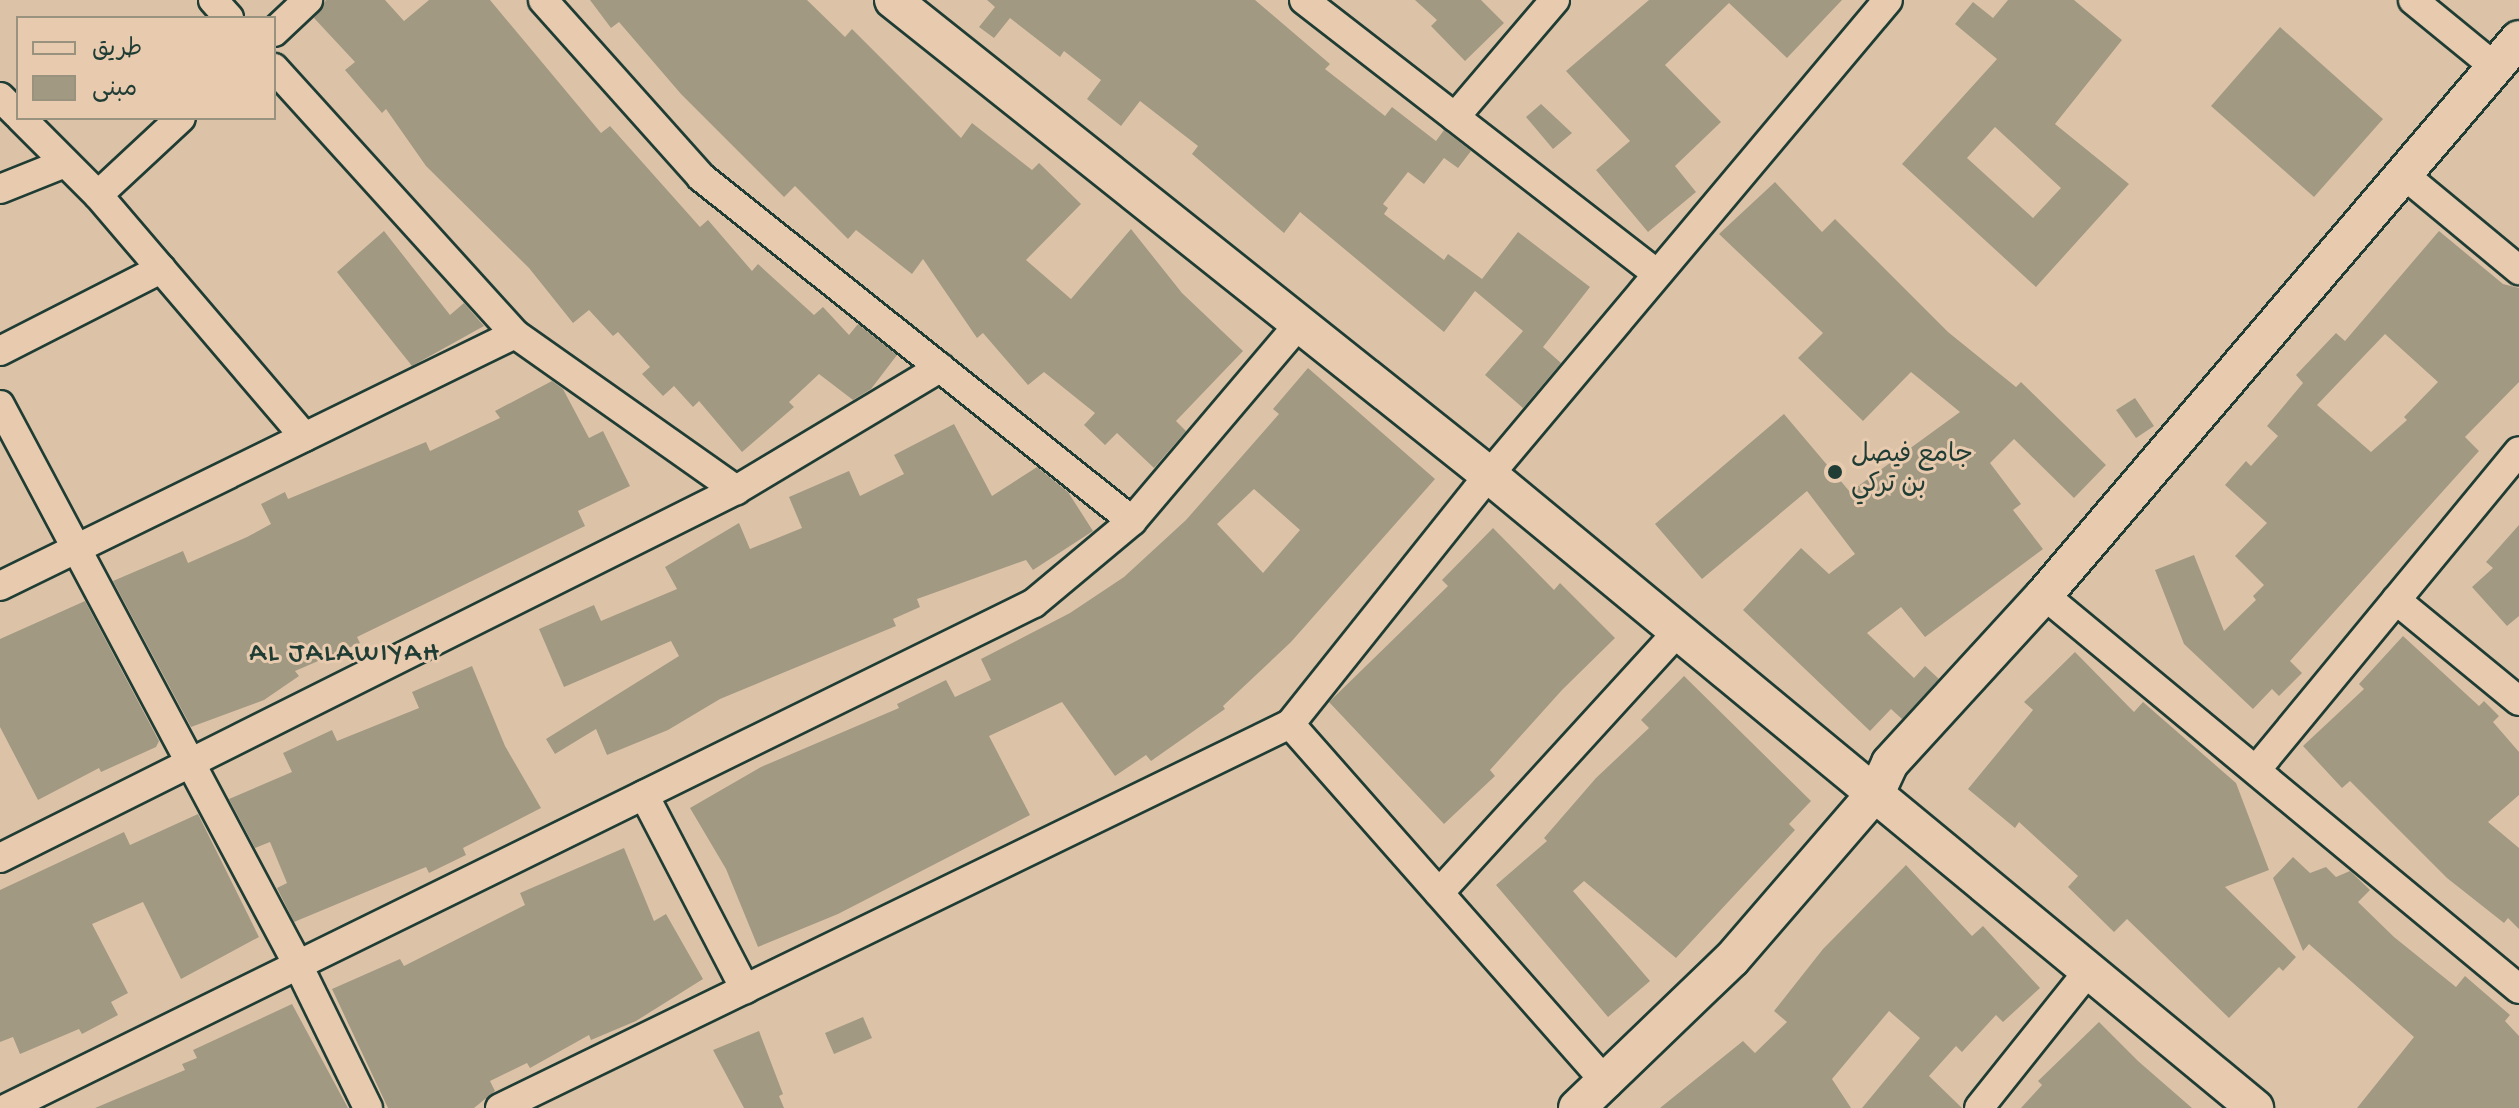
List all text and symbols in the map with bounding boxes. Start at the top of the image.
legend [16,16,276,120]
text: طريق [92,36,142,65]
text: مبنى [92,76,137,105]
place label: جامع فيصل بن تركي [1851,441,1973,502]
marker: جامع فيصل بن تركي [1826,463,1844,481]
district label: AL JALAWIYAH [249,638,441,672]

